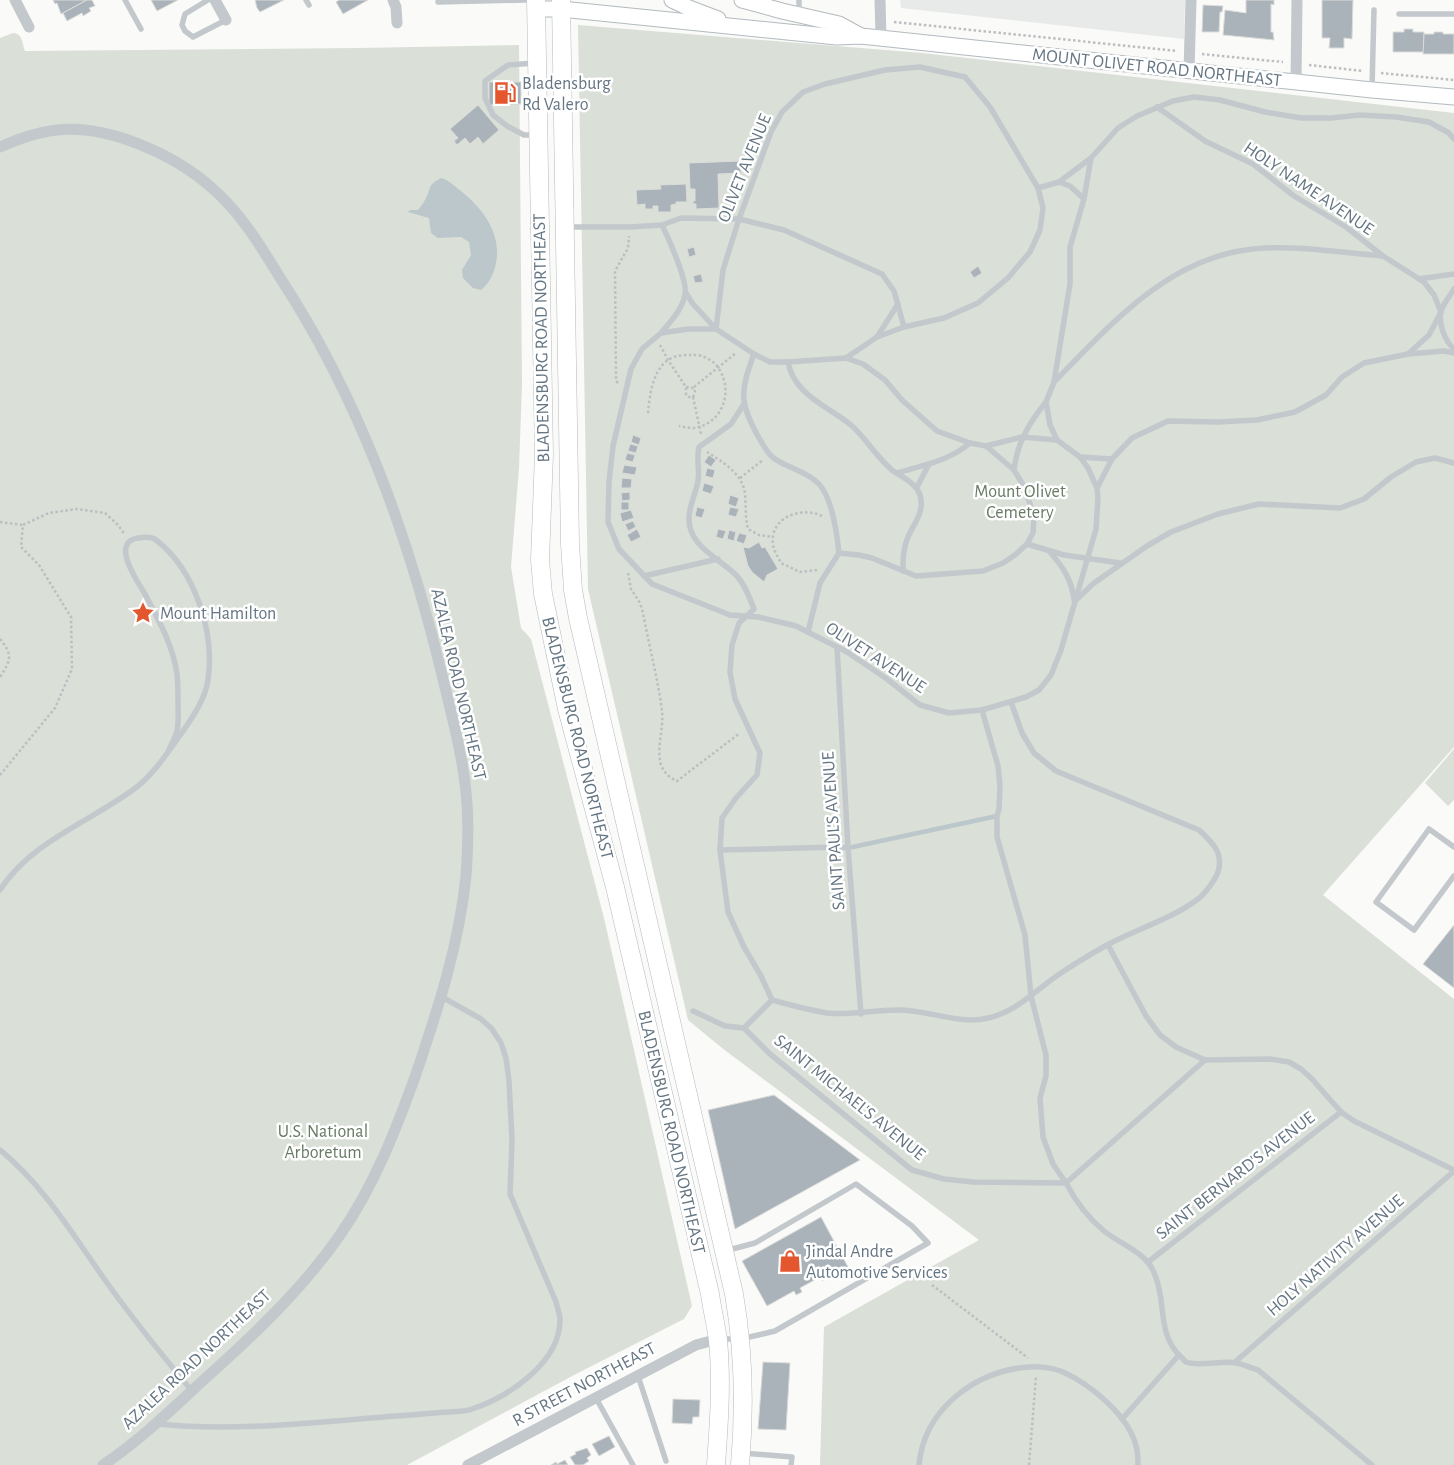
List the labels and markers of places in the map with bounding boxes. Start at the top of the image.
place label: Bladensburg Rd Valero [522,75,611,114]
fuel station icon: Bladensburg Rd Valero [492,80,518,106]
place icon: Mount Hamilton [130,600,156,626]
place label: Mount Hamilton [160,605,276,623]
place label: Jindal Andre Automotive Services [806,1243,948,1282]
shop icon: Jindal Andre Automotive Services [777,1248,803,1274]

